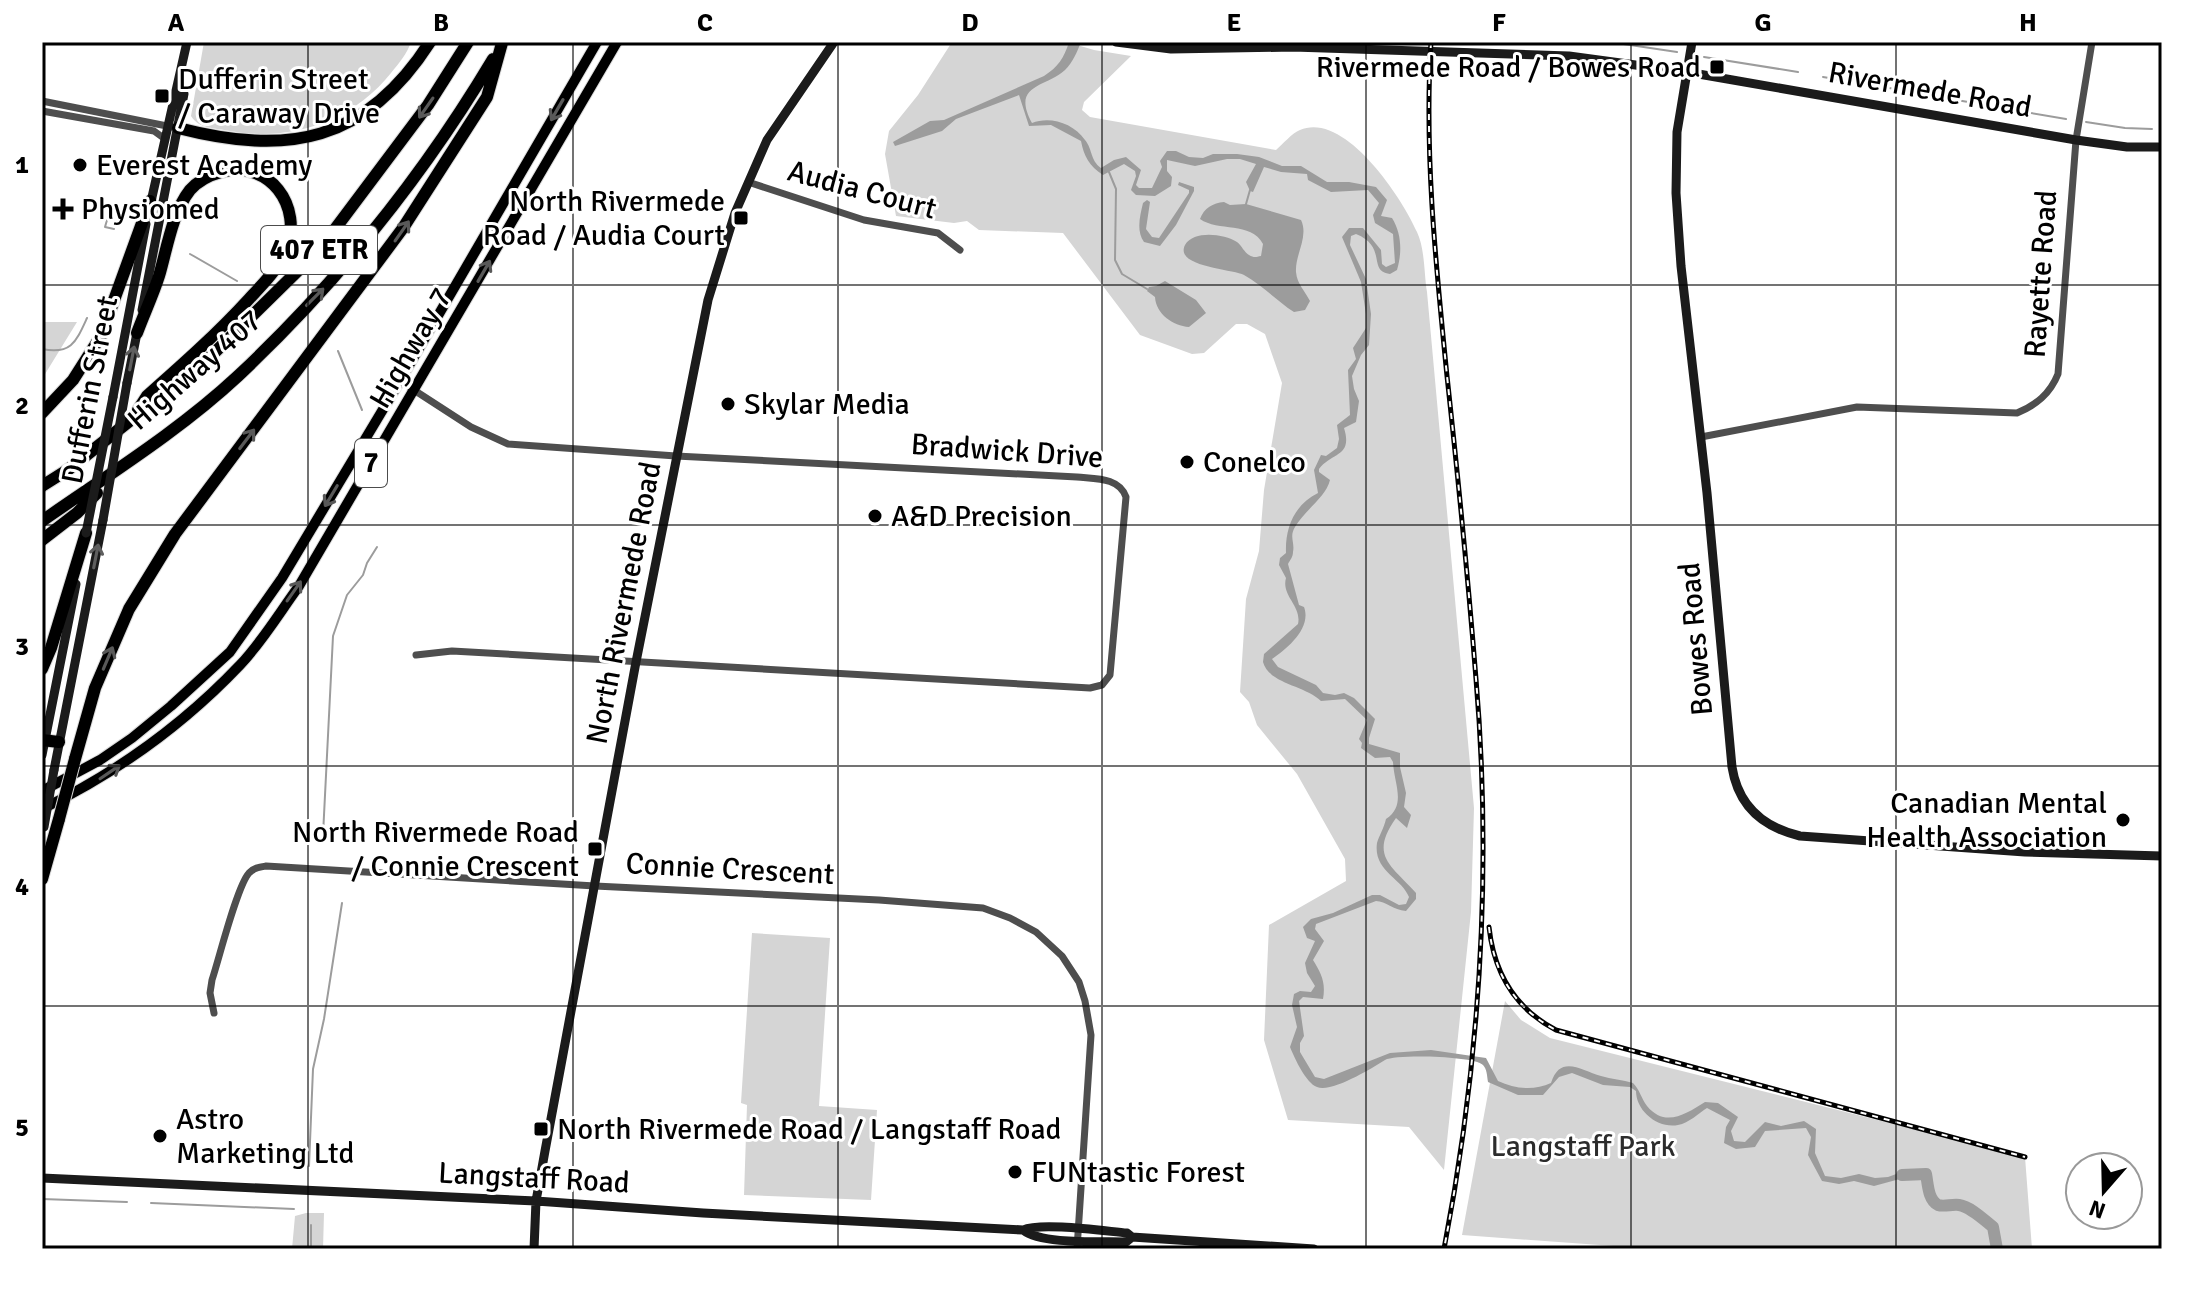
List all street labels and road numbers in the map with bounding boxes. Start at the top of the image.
street label: Rivermede Road [1825,54,2035,126]
street label: Audia Court [784,152,940,228]
street label: Rayette Road [2017,189,2065,359]
road number: 407 ETR [261,226,377,274]
street label: Highway 7 [362,281,460,415]
street label: Dufferin Street [54,293,126,487]
street label: Highway 407 [120,302,270,438]
street label: Bradwick Drive [910,426,1104,476]
road number: 7 [355,439,387,487]
street label: North Rivermede Road [578,459,670,747]
street label: Bowes Road [1671,561,1721,717]
street label: Connie Crescent [625,845,835,893]
street label: Langstaff Road [437,1155,631,1201]

